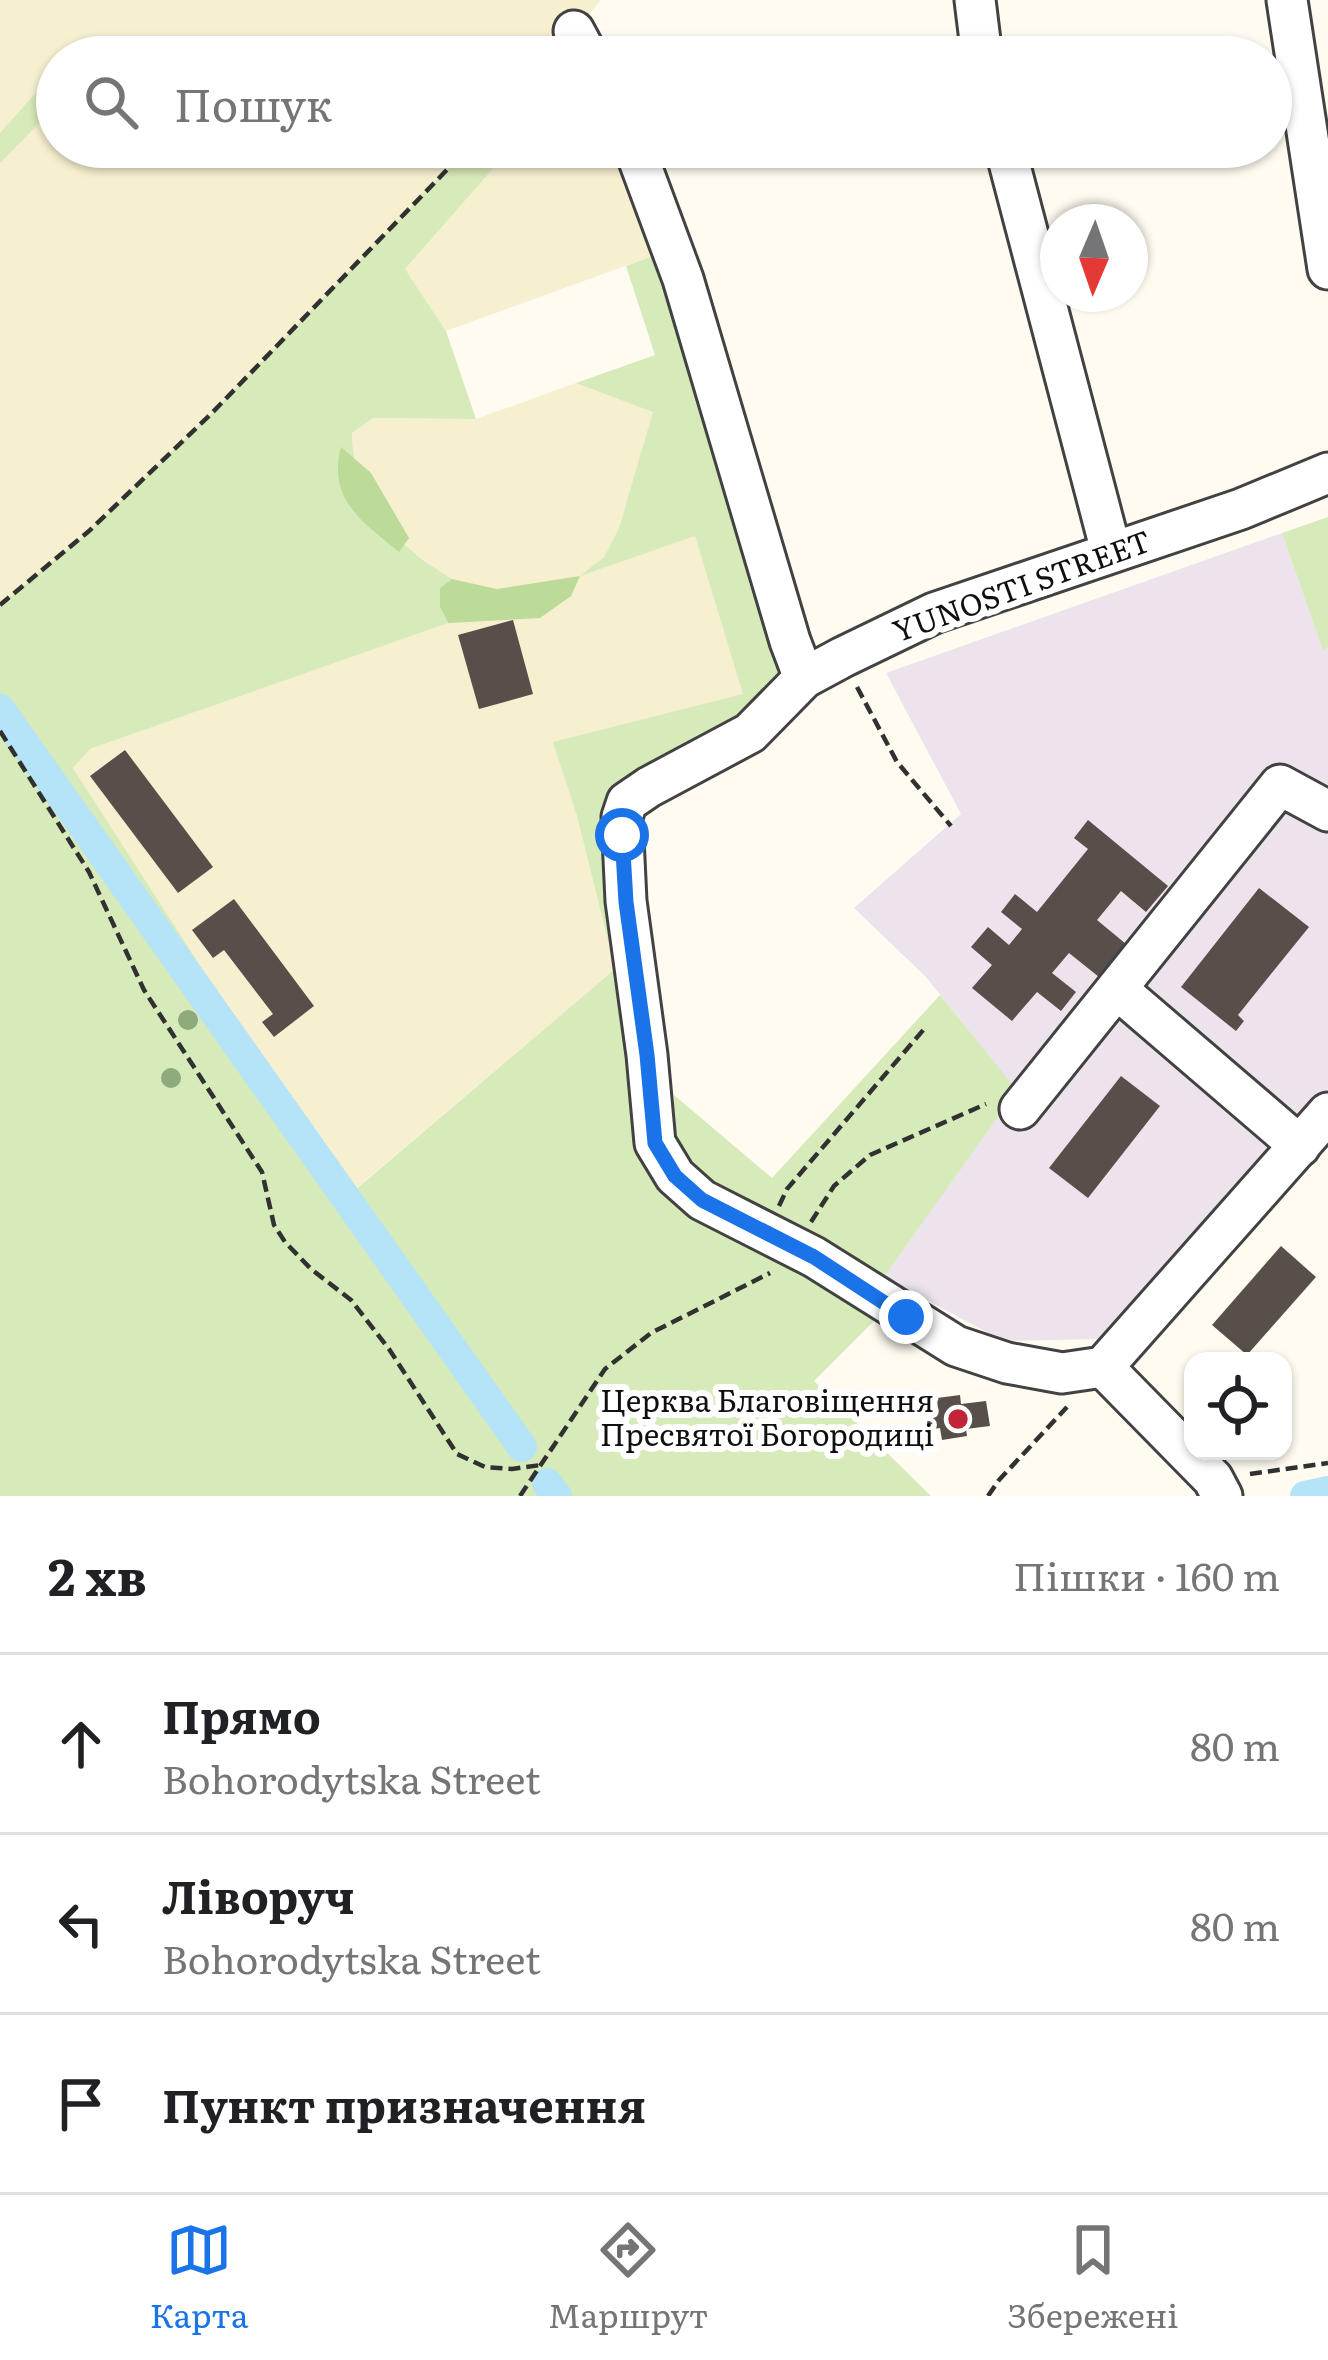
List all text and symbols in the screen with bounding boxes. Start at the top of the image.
search box [36,36,1292,168]
icon: search [78,69,144,135]
text: Пошук [174,69,332,136]
north arrow [1040,204,1148,312]
street label: YUNOSTI STREET [886,517,1156,651]
route start [595,808,649,862]
route end [879,1290,933,1344]
map controls [1184,1352,1292,1460]
button: locate [1184,1352,1292,1460]
place label: Церква Благовіщення Пресвятої Богородиці [600,1377,934,1455]
marker: Церква Благовіщення Пресвятої Богородиці [945,1406,971,1432]
text: 2 хв [48,1536,147,1612]
text: Пішки · 160 m [1013,1545,1280,1603]
text: Прямо [162,1681,321,1748]
icon: ahead [48,1711,114,1777]
text: 80 m [1190,1715,1280,1773]
text: Bohorodytska Street [162,1748,541,1806]
text: Ліворуч [162,1861,355,1928]
icon: left [48,1891,114,1957]
text: 80 m [1190,1895,1280,1953]
text: Bohorodytska Street [162,1928,541,1986]
text: Пункт призначення [162,2070,646,2137]
icon: arrive [48,2071,114,2137]
tab: Карта [150,2217,249,2338]
tab: Маршрут [548,2217,708,2338]
tab: Збережені [1008,2217,1178,2338]

